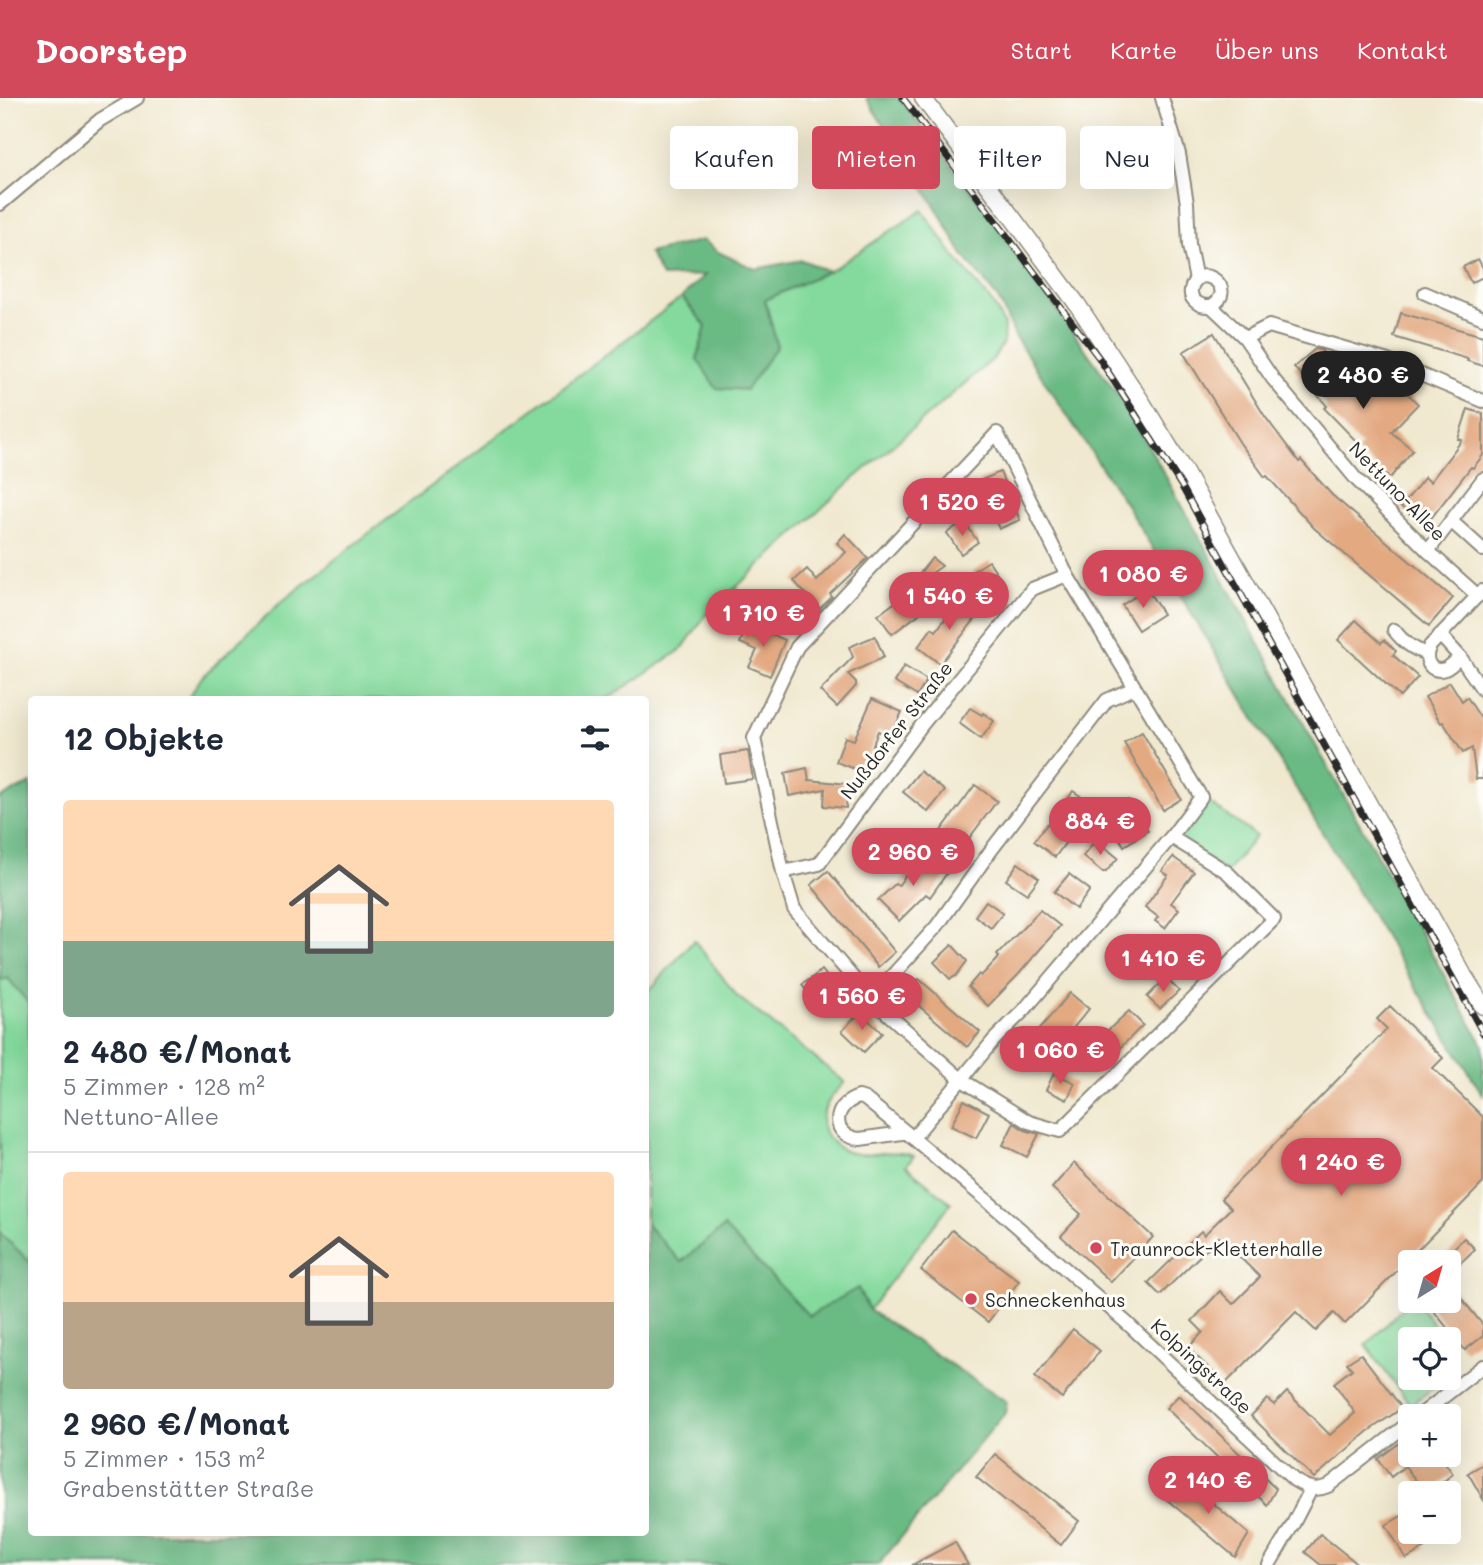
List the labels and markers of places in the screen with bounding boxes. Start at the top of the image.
pin: 2 480 € [1298,352,1428,411]
pin: 1 520 € [897,478,1027,538]
pin: 1 080 € [1078,550,1208,610]
pin: 1 540 € [884,573,1014,632]
pin: 1 710 € [698,589,828,649]
pin: 884 € [1051,798,1149,857]
pin: 2 960 € [848,828,978,888]
pin: 1 410 € [1098,934,1228,994]
pin: 1 560 € [797,972,927,1032]
pin: 1 060 € [995,1026,1125,1086]
pin: 1 240 € [1276,1138,1406,1198]
place label: Traunrock-Kletterhalle [1110,1236,1323,1261]
marker: Traunrock-Kletterhalle [1088,1240,1104,1256]
place label: Schneckenhaus [985,1287,1126,1312]
marker: Schneckenhaus [963,1291,979,1307]
pin: 2 140 € [1143,1456,1273,1516]

